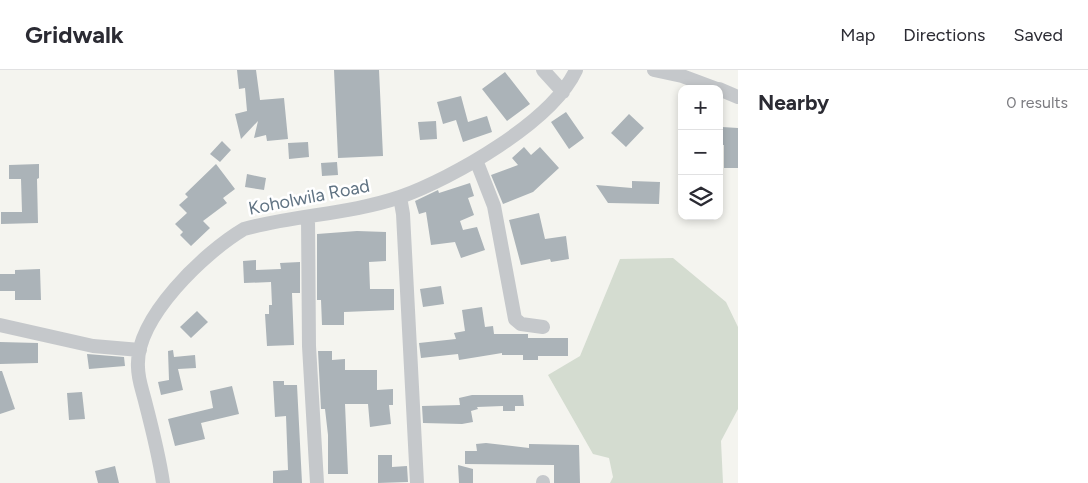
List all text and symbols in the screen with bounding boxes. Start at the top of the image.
text: Gridwalk [25,20,124,49]
text: Map [840,24,875,46]
text: Directions [903,24,985,46]
text: Saved [1013,24,1063,46]
map controls [678,85,723,220]
button: + [678,85,723,130]
text: Nearby [758,90,829,115]
text: 0 results [1006,93,1068,112]
button: − [678,130,723,175]
street label: Koholwila Road [247,174,371,220]
button: layers [678,175,723,220]

